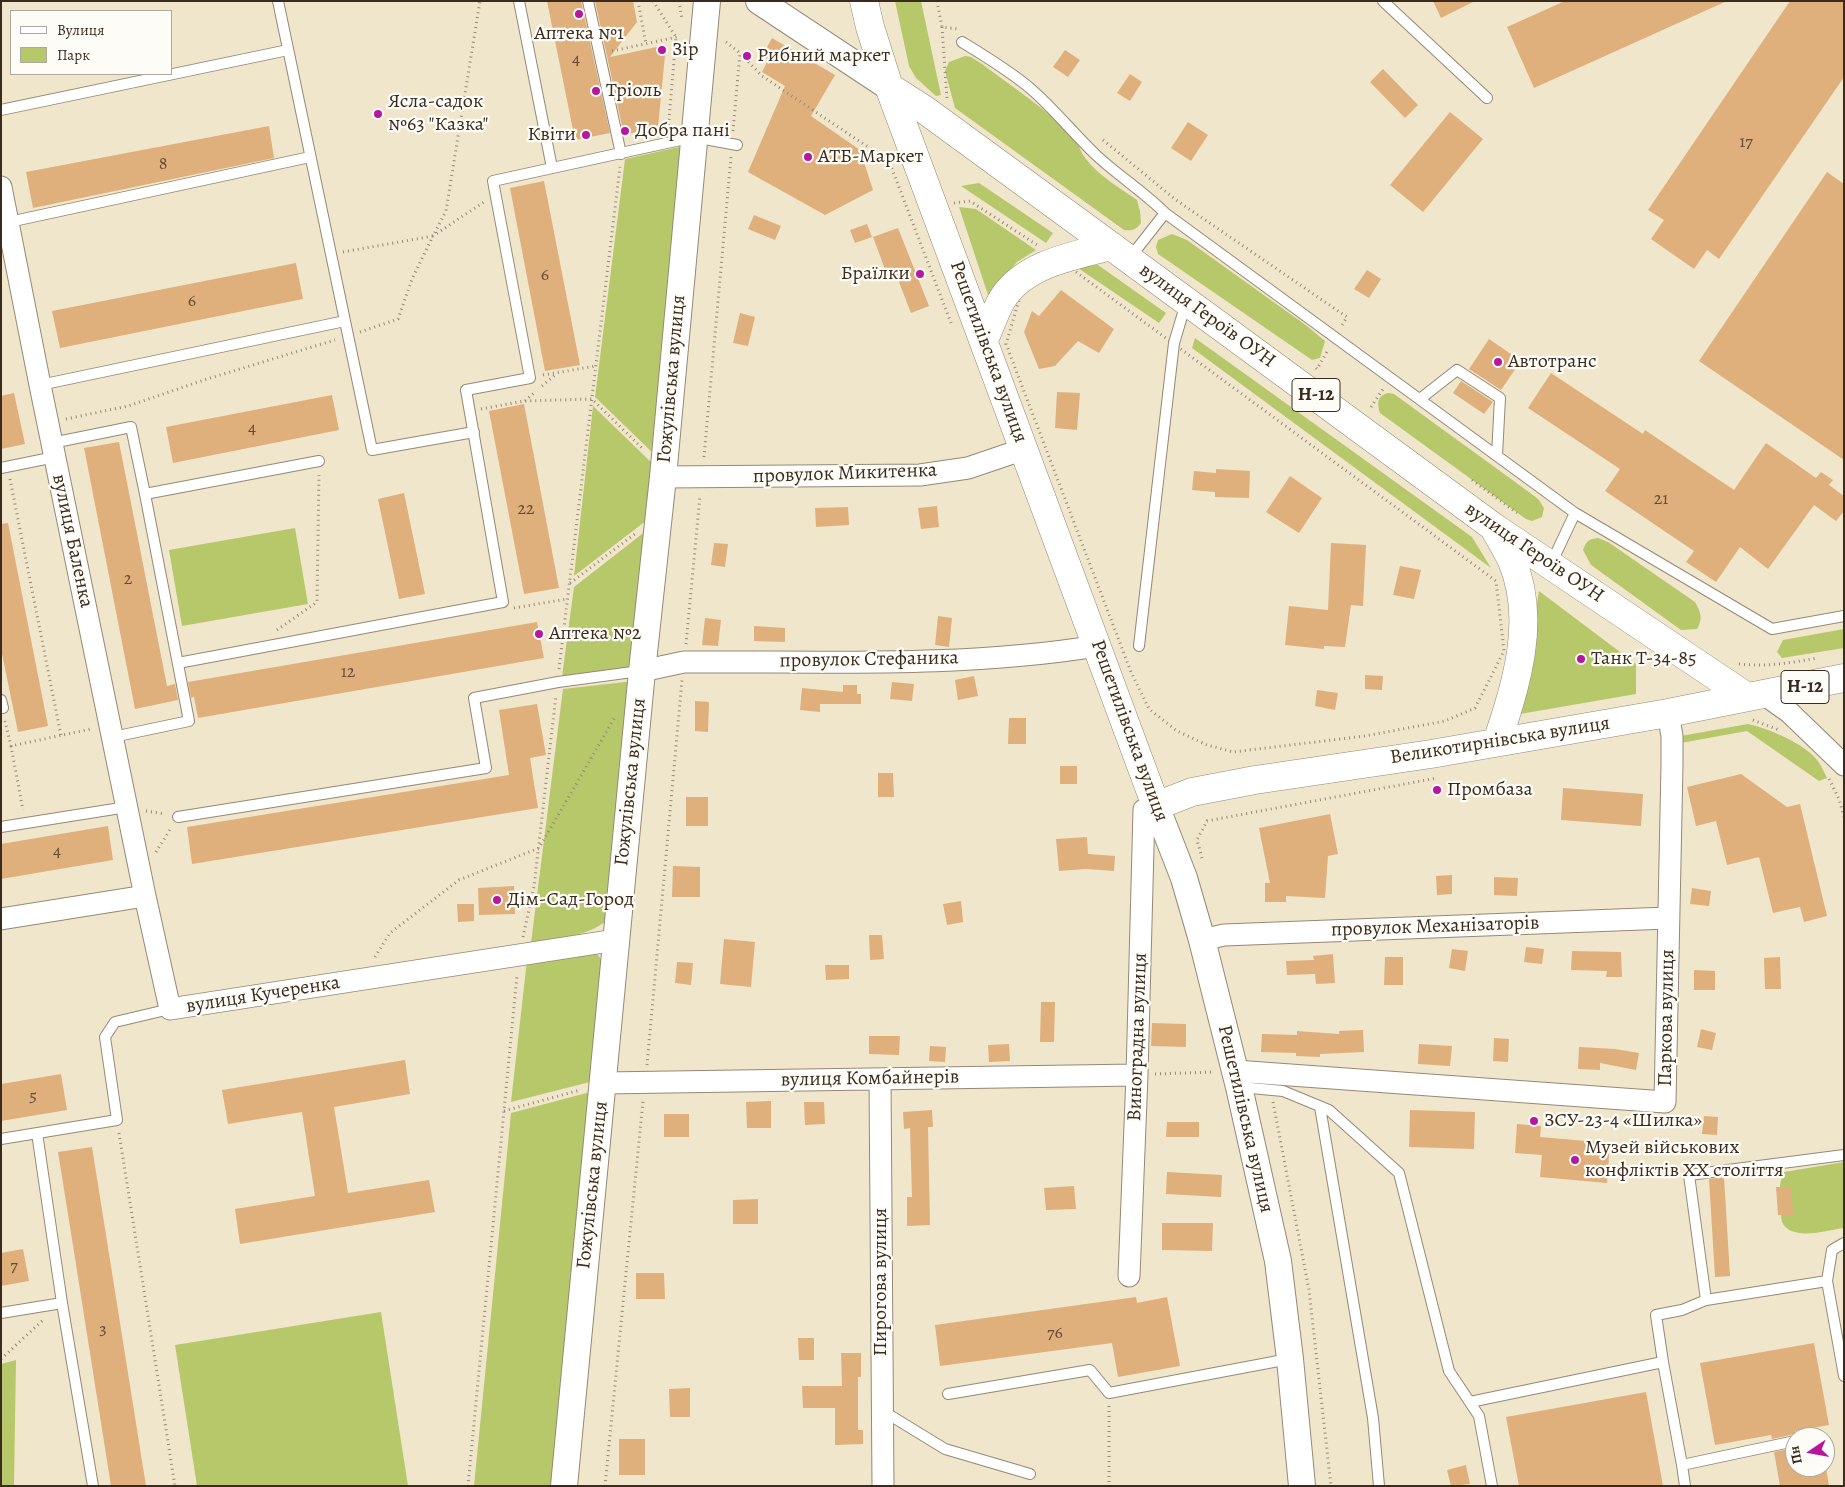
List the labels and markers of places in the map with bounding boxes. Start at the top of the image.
marker: Аптека №1 [573,8,585,20]
place label: Аптека №1 [534,22,624,46]
place label: Зір [672,38,699,62]
marker: Зір [656,44,668,56]
place label: Рибний маркет [757,44,890,68]
marker: Рибний маркет [741,50,753,62]
place label: Тріоль [606,79,661,103]
marker: Тріоль [590,85,602,97]
place label: Ясла-садок №63 "Казка" [388,90,488,137]
marker: Ясла-садок №63 "Казка" [372,108,384,120]
place label: Добра пані [635,119,730,143]
place label: Квіти [528,123,576,147]
marker: Добра пані [619,125,631,137]
marker: Квіти [580,129,592,141]
place label: АТБ-Маркет [818,145,923,169]
marker: АТБ-Маркет [802,151,814,163]
place label: Браїлки [841,262,910,286]
marker: Браїлки [914,268,926,280]
place label: Автотранс [1508,350,1597,374]
marker: Автотранс [1492,356,1504,368]
place label: Аптека №2 [549,622,641,646]
marker: Аптека №2 [533,628,545,640]
place label: Танк Т-34-85 [1591,647,1697,671]
marker: Танк Т-34-85 [1575,653,1587,665]
place label: Промбаза [1447,778,1533,802]
marker: Промбаза [1431,784,1443,796]
place label: Дім-Сад-Город [507,888,634,912]
marker: Дім-Сад-Город [491,894,503,906]
place label: ЗСУ-23-4 «Шилка» [1544,1109,1702,1133]
marker: ЗСУ-23-4 «Шилка» [1528,1115,1540,1127]
place label: Музей військових конфліктів ХХ століття [1585,1136,1784,1183]
marker: Музей військових конфліктів ХХ століття [1569,1154,1581,1166]

